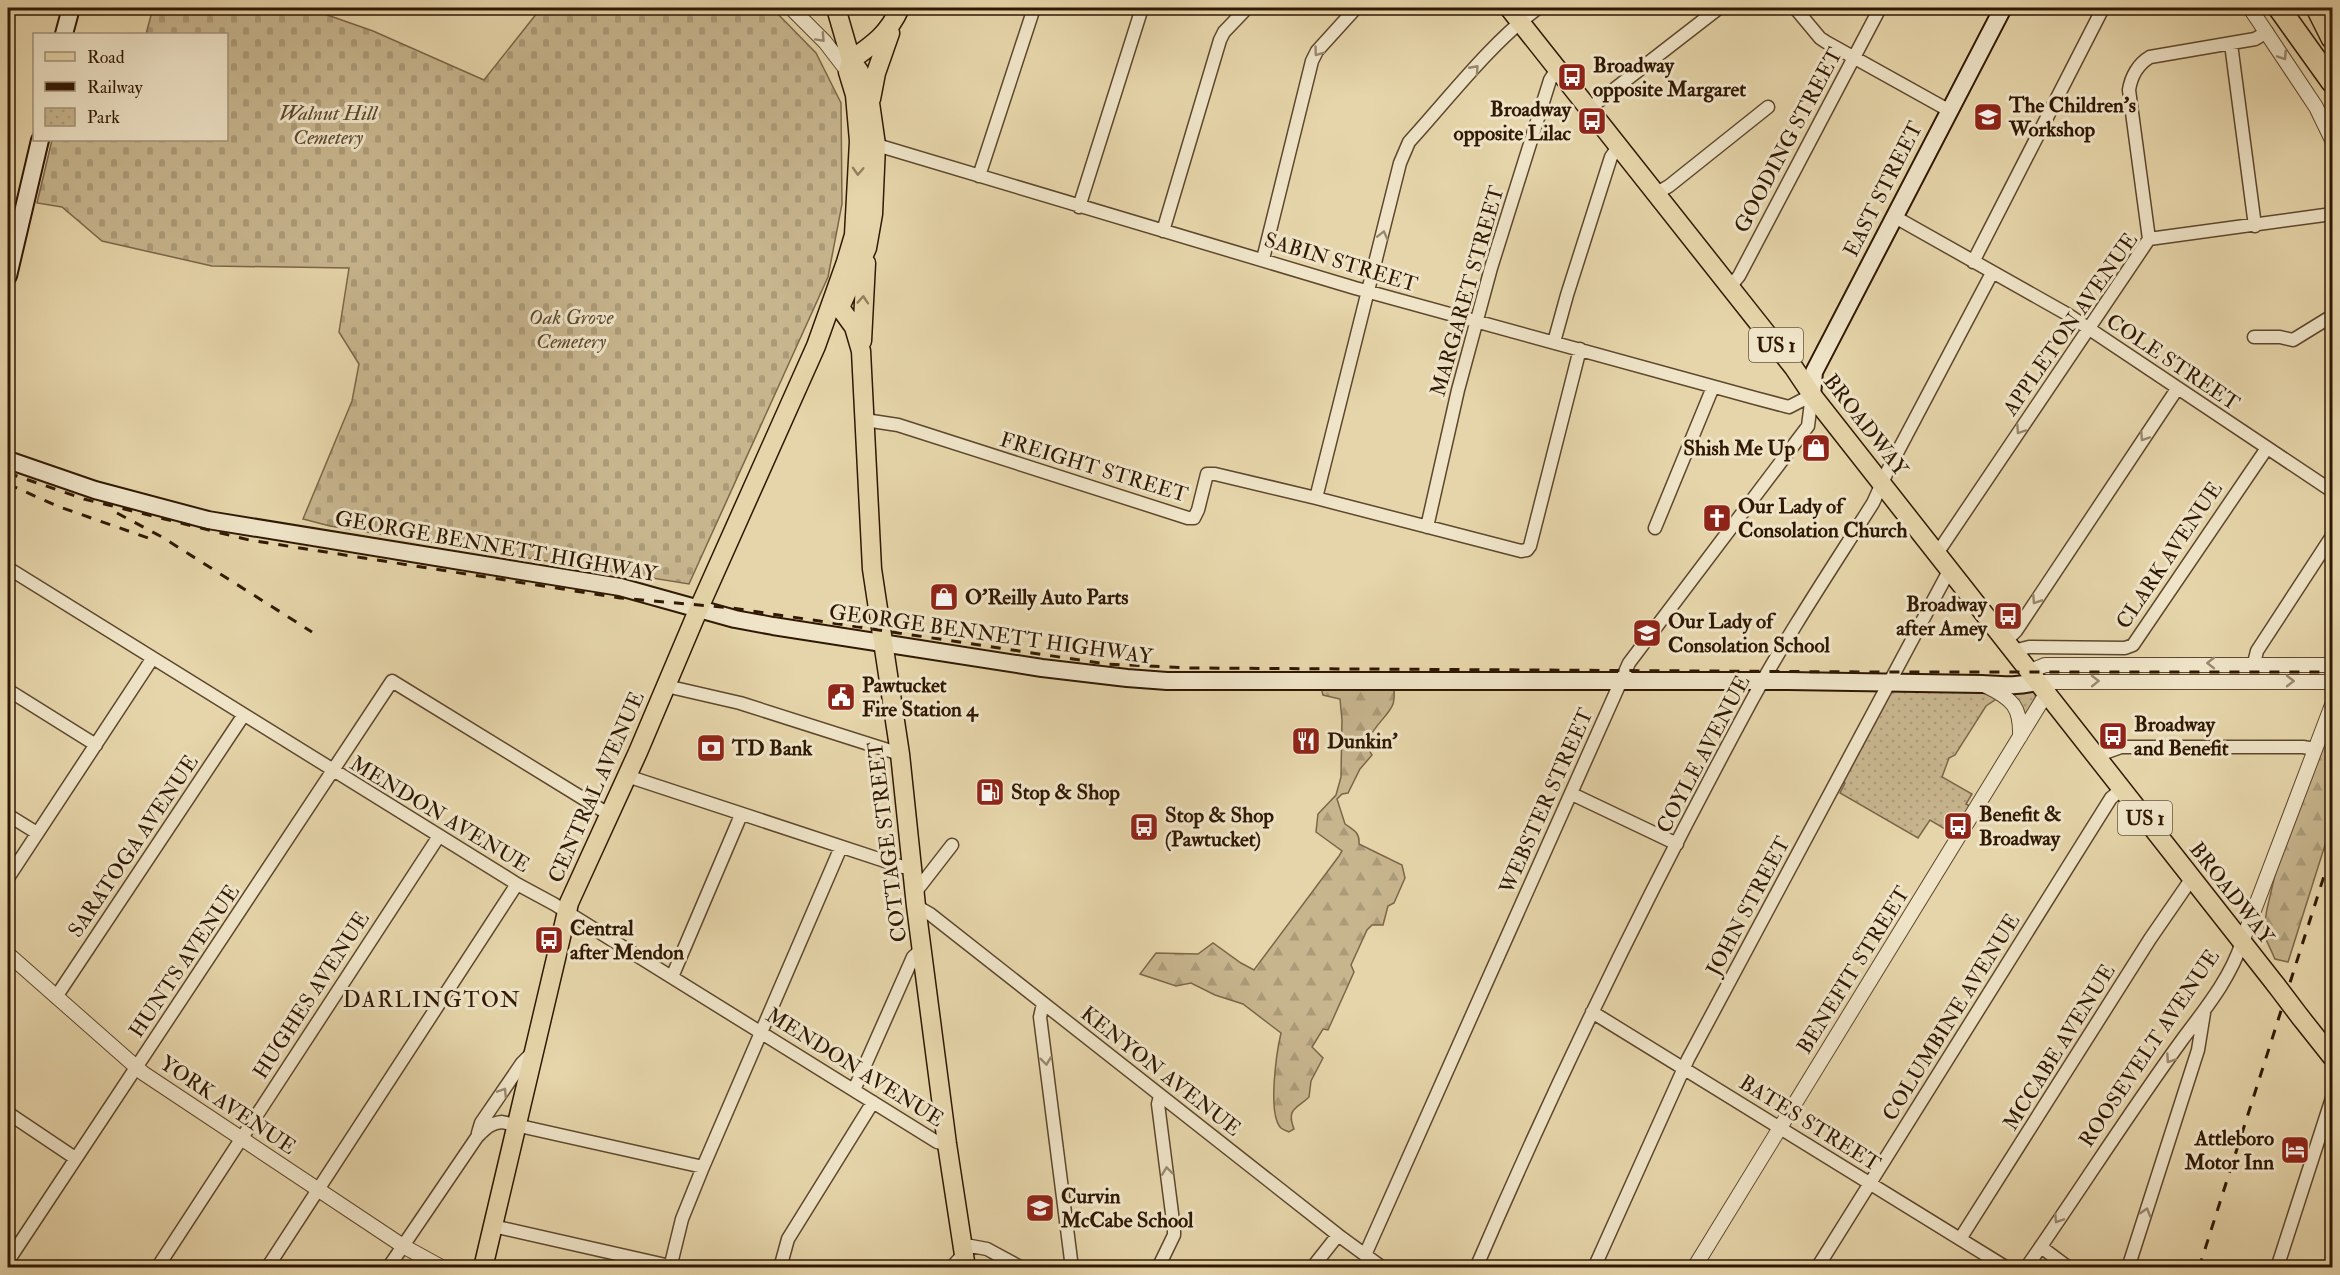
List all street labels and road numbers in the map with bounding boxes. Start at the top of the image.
street label: GOODING STREET [1728,43,1849,237]
street label: EAST STREET [1838,117,1929,261]
street label: MARGARET STREET [1425,182,1511,399]
street label: SABIN STREET [1261,226,1421,299]
street label: APPLETON AVENUE [1996,228,2144,422]
street label: COLE STREET [2101,308,2245,417]
road number: US 1 [1749,328,1803,362]
street label: BROADWAY [1817,369,1914,482]
street label: FREIGHT STREET [997,426,1191,509]
street label: CLARK AVENUE [2110,476,2229,634]
street label: GEORGE BENNETT HIGHWAY [333,505,660,588]
street label: GEORGE BENNETT HIGHWAY [827,598,1155,671]
street label: COYLE AVENUE [1651,671,1756,838]
street label: CENTRAL AVENUE [542,687,651,887]
street label: WEBSTER STREET [1493,704,1600,899]
street label: COTTAGE STREET [862,740,913,944]
street label: SARATOGA AVENUE [62,750,205,943]
street label: MENDON AVENUE [345,750,534,879]
road number: US 1 [2118,801,2172,835]
street label: JOHN STREET [1700,832,1797,981]
street label: BROADWAY [2183,837,2280,950]
street label: HUNTS AVENUE [123,880,246,1043]
street label: BENEFIT STREET [1791,881,1916,1059]
street label: HUGHES AVENUE [247,906,376,1084]
street label: COLUMBINE AVENUE [1877,909,2026,1126]
street label: ROOSEVELT AVENUE [2073,944,2226,1152]
street label: MCCABE AVENUE [1997,959,2121,1135]
street label: KENYON AVENUE [1075,1000,1246,1142]
street label: MENDON AVENUE [761,1002,949,1133]
street label: YORK AVENUE [155,1050,301,1161]
street label: BATES STREET [1734,1069,1886,1178]

